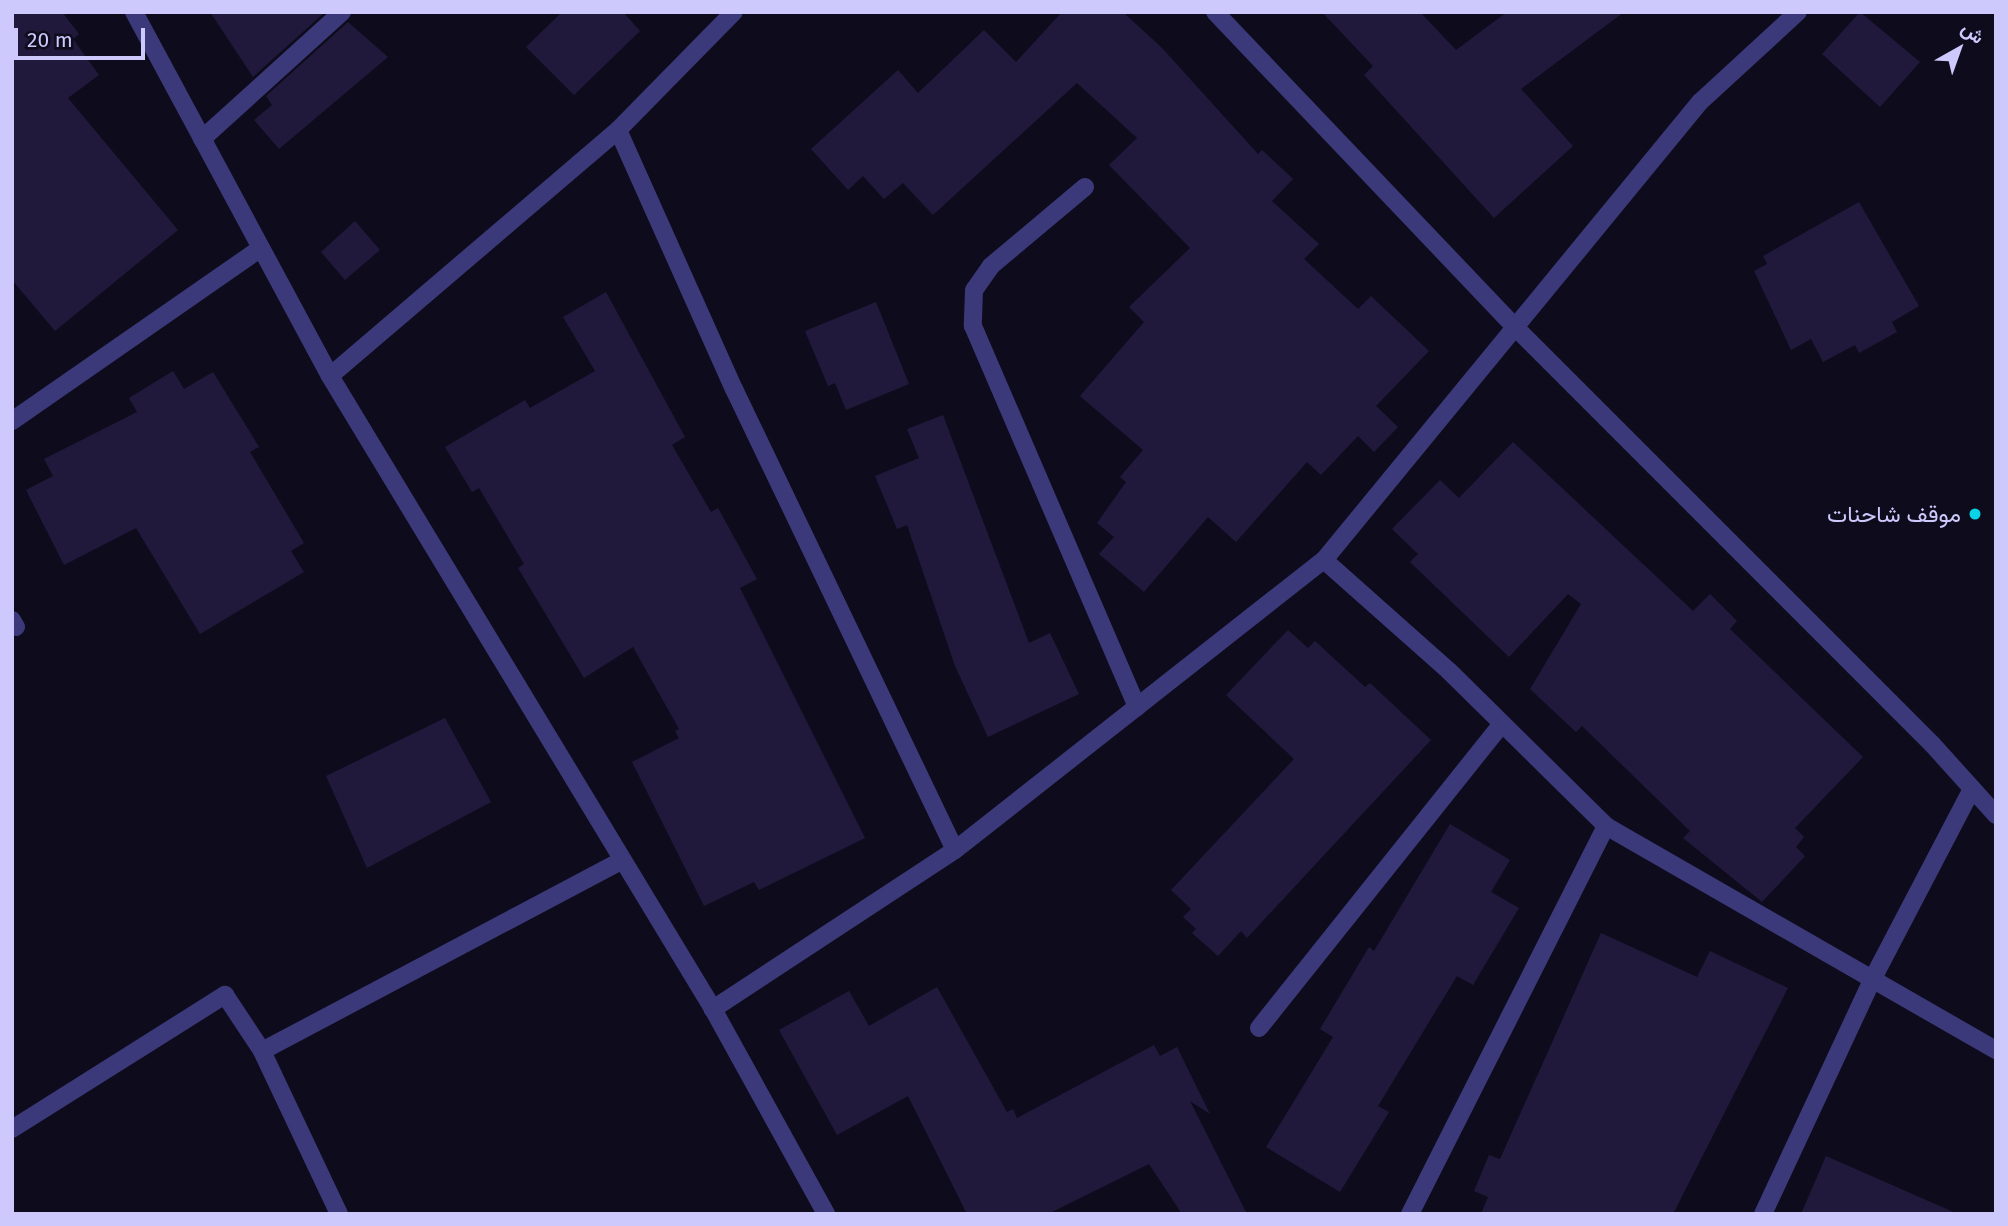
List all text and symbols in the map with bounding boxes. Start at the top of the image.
scale bar [18,14,149,58]
north arrow [1924,14,1994,84]
text: ش [1957,16,1989,49]
text: 20 m [27,27,73,53]
place label: موقف شاحنات [1827,500,1961,528]
marker: موقف شاحنات [1967,506,1983,522]

